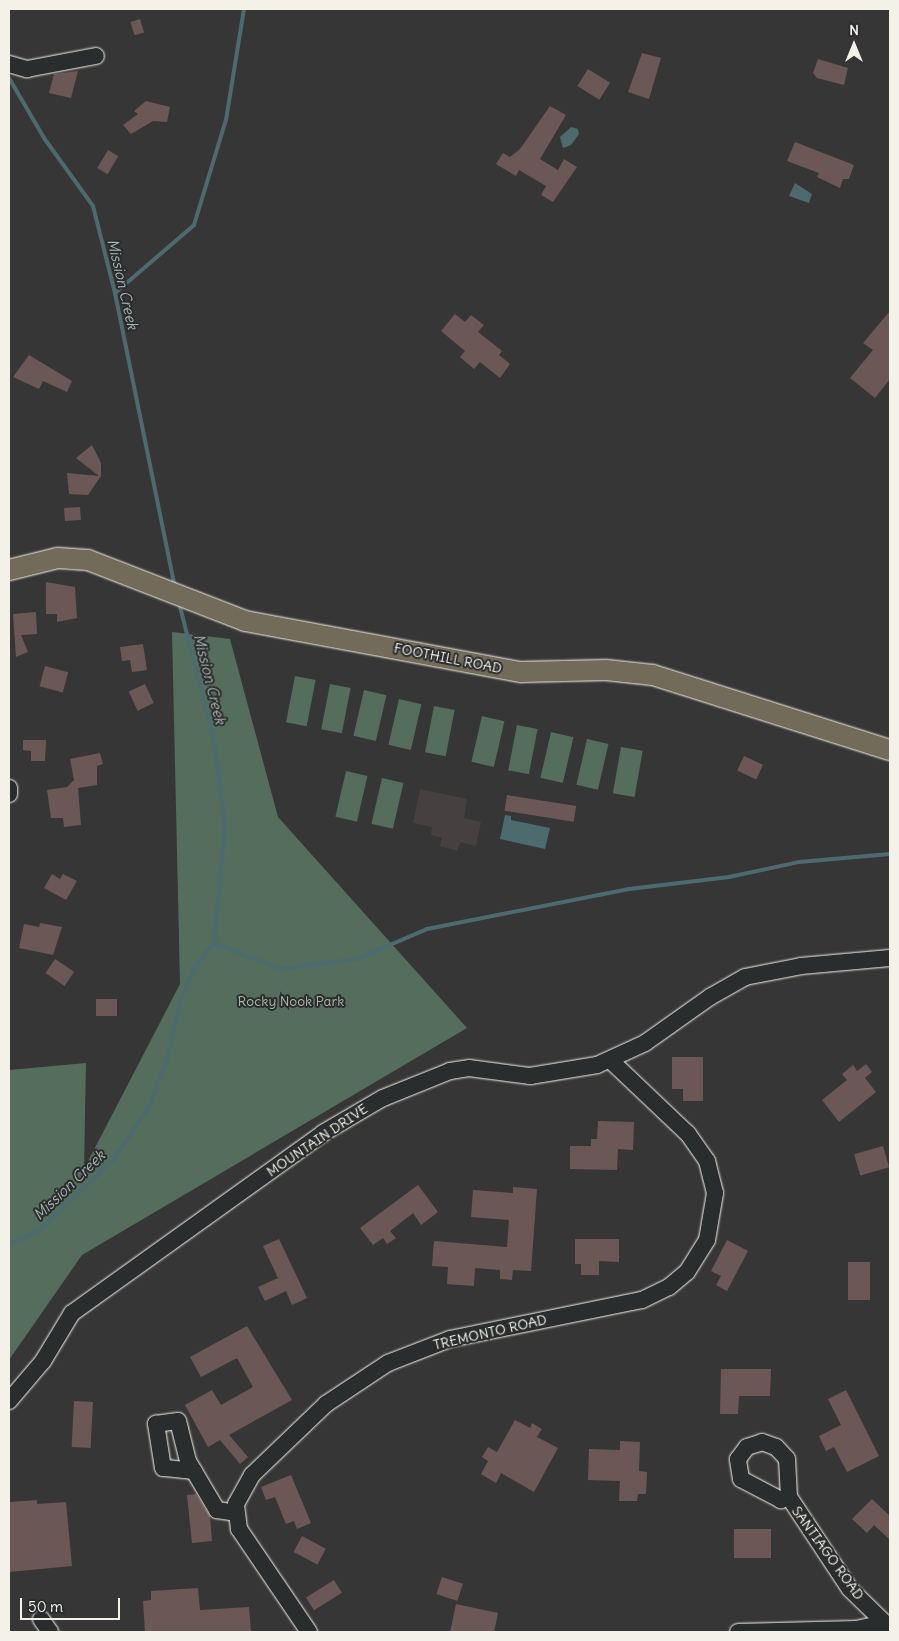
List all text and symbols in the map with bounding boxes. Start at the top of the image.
north arrow [829,20,879,70]
text: N [849,21,859,39]
water label: Mission Creek [104,237,142,331]
water label: Mission Creek [190,632,230,726]
street label: FOOTHILL ROAD [393,639,503,677]
park label: Rocky Nook Park [238,993,344,1009]
street label: MOUNTAIN DRIVE [263,1100,371,1180]
water label: Mission Creek [30,1146,108,1224]
street label: TREMONTO ROAD [432,1311,548,1353]
street label: SANTIAGO ROAD [788,1503,868,1603]
scale bar [22,1588,122,1620]
text: 50 m [28,1597,63,1616]

